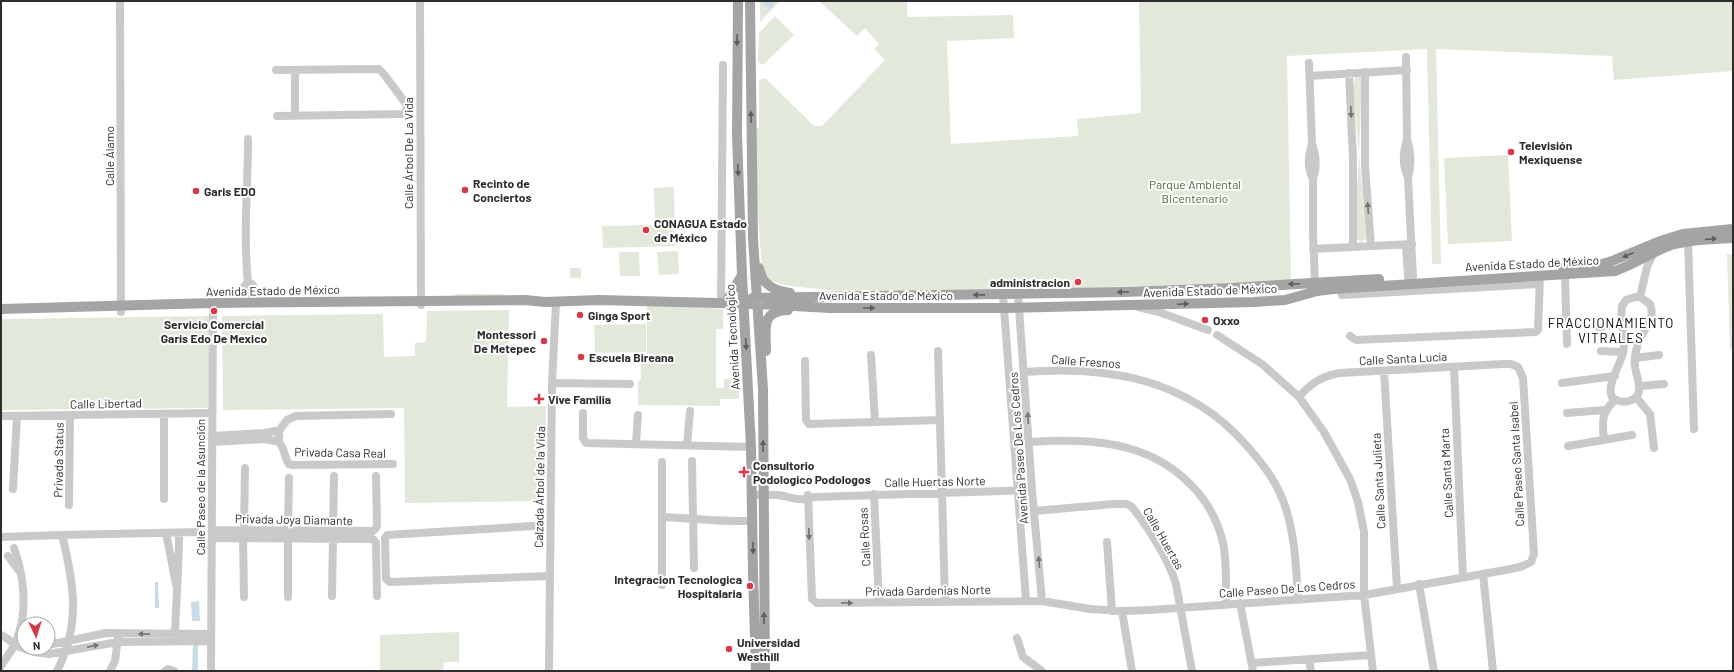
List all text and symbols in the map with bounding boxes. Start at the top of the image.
one-way arrow [734,34,740,47]
street label: Calle Árbol De La Vida [401,97,415,209]
one-way arrow [1347,106,1354,118]
one-way arrow [748,110,754,123]
street label: Calle Álamo [102,126,116,186]
place label: Televisión Mexiquense [1519,138,1583,166]
marker: Televisión Mexiquense [1506,147,1516,157]
one-way arrow [735,164,742,176]
place label: Recinto de Conciertos [473,176,531,204]
park label: Parque Ambiental Bicentenario [1149,177,1241,205]
place label: Garis EDO [204,184,256,198]
marker: Recinto de Conciertos [460,185,470,195]
marker: Garis EDO [191,186,201,196]
one-way arrow [1365,202,1372,214]
place label: CONAGUA Estado de México [654,216,747,244]
marker: CONAGUA Estado de México [641,225,651,235]
one-way arrow [1705,236,1717,243]
street label: Avenida Estado de México [1465,252,1599,274]
one-way arrow [1622,253,1634,259]
place label: administracion [990,275,1070,289]
marker: administracion [1073,277,1083,287]
street label: Avenida Estado de México [1143,281,1277,299]
one-way arrow [1288,281,1300,288]
street label: Avenida Estado de México [206,282,340,298]
street label: Avenida Tecnológico [722,283,742,391]
street label: Avenida Estado de México [819,288,953,302]
one-way arrow [1116,289,1129,295]
one-way arrow [972,292,985,298]
one-way arrow [1177,301,1189,308]
one-way arrow [863,305,876,311]
marker: Servicio Comercial Garis Edo De Mexico [209,306,219,316]
place label: Ginga Sport [588,308,651,322]
marker: Ginga Sport [575,310,585,320]
place label: Oxxo [1213,313,1240,327]
marker: Oxxo [1200,315,1210,325]
district label: FRACCIONAMIENTO VITRALES [1548,315,1674,346]
place label: Servicio Comercial Garis Edo De Mexico [161,317,268,345]
place label: Montessori De Metepec [474,327,537,355]
marker: Montessori De Metepec [539,336,549,346]
one-way arrow [742,338,749,350]
street label: Calle Santa Lucía [1359,349,1447,367]
place label: Escuela Bireana [589,350,674,364]
marker: Escuela Bireana [576,352,586,362]
street label: Calle Fresnos [1051,352,1121,370]
street label: Avenida Paseo De Los Cedros [1006,371,1030,524]
place label: Vive Familia [548,392,611,406]
marker: Vive Familia [533,393,545,405]
street label: Calle Libertad [70,395,142,411]
street label: Calle Paseo Santa Isabel [1506,401,1526,527]
one-way arrow [1024,412,1031,424]
street label: Calle Paseo de la Asunción [193,419,207,555]
street label: Privada Status [50,422,66,498]
street label: Calzada Árbol de la Vida [531,426,547,548]
street label: Calle Santa Marta [1437,428,1455,518]
street label: Calle Santa Julieta [1368,433,1388,529]
one-way arrow [760,439,766,452]
street label: Privada Casa Real [294,444,386,460]
place label: Consultorio Podologico Podologos [753,458,871,486]
marker: Consultorio Podologico Podologos [738,466,750,478]
street label: Calle Huertas Norte [884,473,986,489]
street label: Calle Huertas [1141,505,1187,572]
street label: Calle Rosas [855,507,873,567]
street label: Privada Joya Diamante [235,511,353,527]
one-way arrow [806,528,812,541]
one-way arrow [750,542,756,555]
one-way arrow [1035,556,1042,568]
place label: Integracion Tecnologica Hospitalaria [614,572,742,600]
street label: Calle Paseo De Los Cedros [1218,576,1356,600]
marker: Integracion Tecnologica Hospitalaria [745,581,755,591]
street label: Privada Gardenias Norte [865,582,991,598]
one-way arrow [841,600,854,606]
one-way arrow [761,611,767,624]
north arrow [16,616,56,656]
one-way arrow [138,630,150,637]
place label: Universidad Westhill [737,635,800,663]
text: N [33,640,41,653]
one-way arrow [87,643,99,649]
marker: Universidad Westhill [724,644,734,654]

